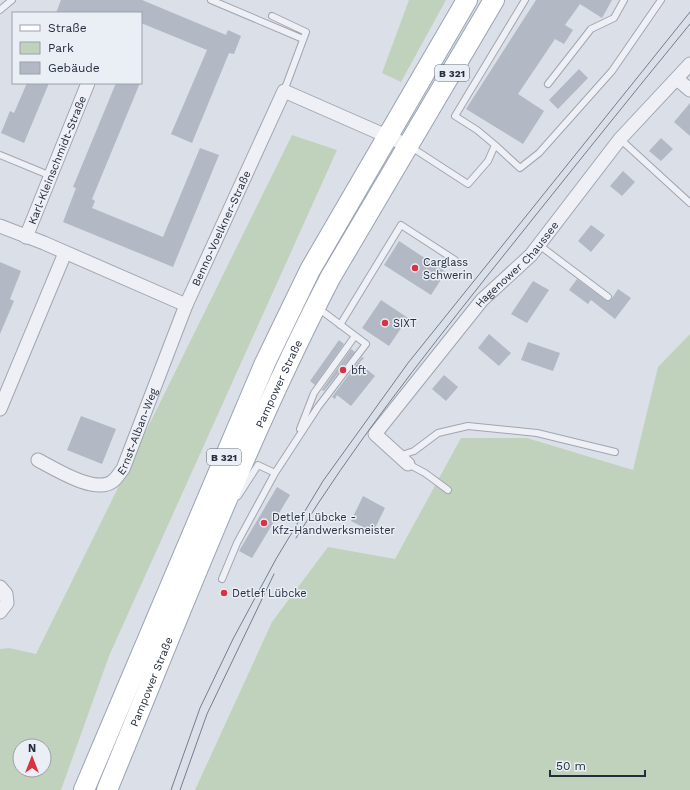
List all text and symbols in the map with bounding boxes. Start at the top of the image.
legend [12,12,142,84]
text: Straße [48,21,87,35]
text: Park [48,41,74,55]
text: Gebäude [48,61,100,75]
road number: B 321 [435,65,469,81]
street label: Karl-Kleinschmidt-Straße [25,94,89,226]
street label: Benno-Voelkner-Straße [189,168,253,288]
street label: Hagenower Chaussee [472,219,561,310]
place label: Carglass Schwerin [423,256,473,282]
marker: Carglass Schwerin [410,263,420,273]
place label: SIXT [393,317,417,330]
marker: SIXT [380,318,390,328]
street label: Pampower Straße [253,338,305,430]
place label: bft [351,364,367,377]
marker: bft [338,365,348,375]
street label: Ernst-Alban-Weg [114,386,160,478]
road number: B 321 [207,449,241,465]
place label: Detlef Lübcke - Kfz-Handwerksmeister [272,511,396,537]
marker: Detlef Lübcke - Kfz-Handwerksmeister [259,518,269,528]
place label: Detlef Lübcke [232,587,307,600]
marker: Detlef Lübcke [219,588,229,598]
street label: Pampower Straße [127,635,175,728]
north arrow [12,738,52,778]
text: N [28,742,36,755]
scale bar [550,752,645,778]
text: 50 m [556,759,586,773]

